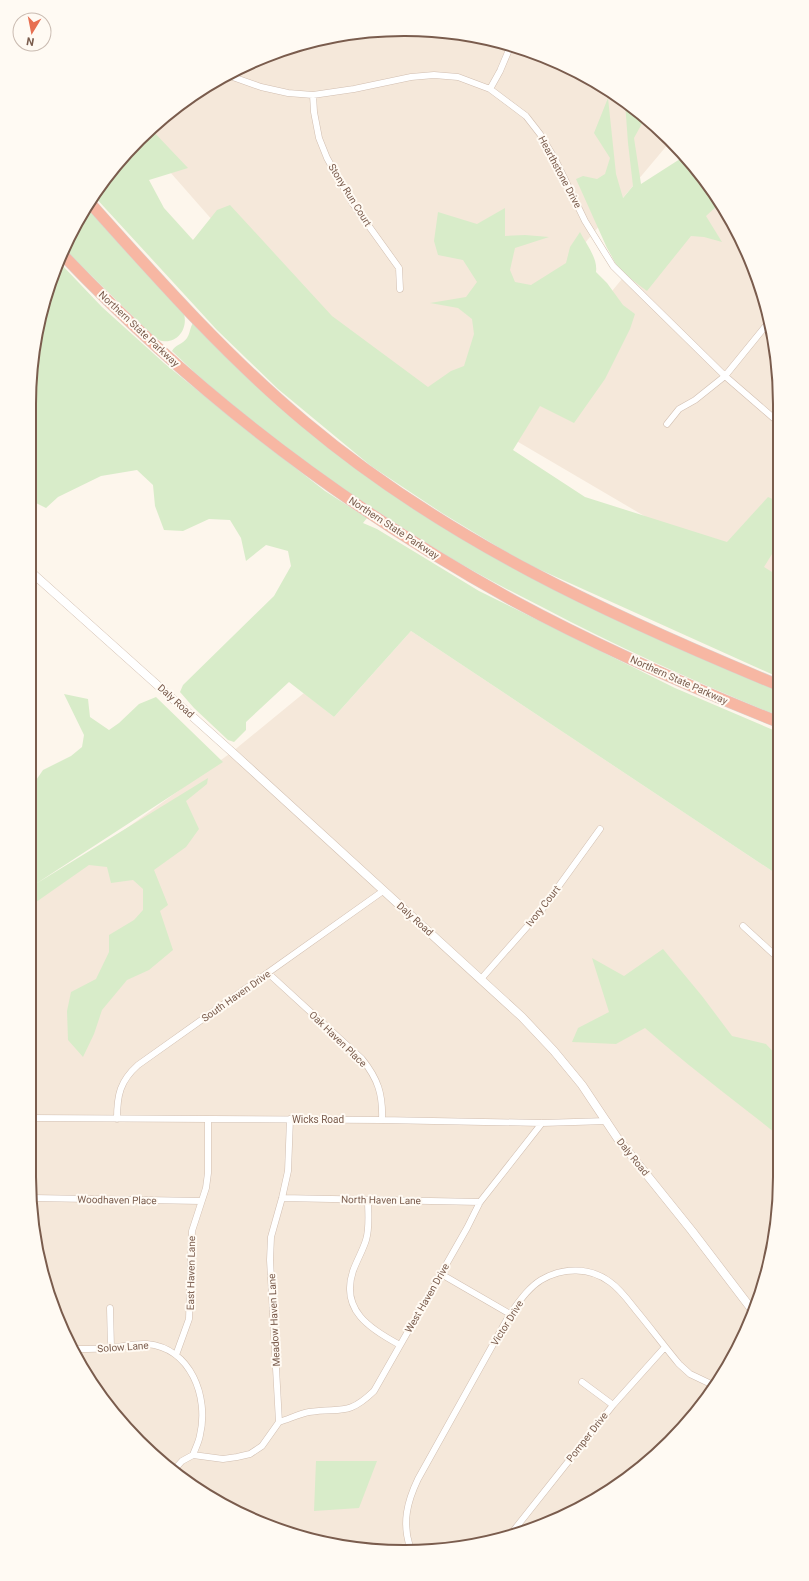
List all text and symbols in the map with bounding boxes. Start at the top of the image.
north arrow [12,12,52,52]
text: N [25,34,35,48]
street label: Hearthstone Drive [536,134,584,210]
street label: Stony Run Court [326,162,374,228]
street label: Northern State Parkway [97,289,181,369]
street label: Northern State Parkway [347,495,441,561]
street label: Northern State Parkway [629,654,730,707]
street label: Daly Road [156,682,196,720]
street label: Ivory Court [524,883,562,929]
street label: Daly Road [395,900,435,938]
street label: South Haven Drive [199,968,273,1024]
street label: Oak Haven Place [307,1009,369,1069]
street label: Wicks Road [292,1114,344,1125]
street label: Daly Road [615,1136,651,1178]
street label: Woodhaven Place [77,1194,157,1206]
street label: North Haven Lane [341,1194,421,1206]
street label: East Haven Lane [185,1236,197,1310]
street label: West Haven Drive [403,1261,451,1335]
street label: Meadow Haven Lane [266,1273,282,1367]
street label: Victor Drive [489,1298,525,1348]
street label: Solow Lane [97,1340,149,1354]
street label: Pomper Drive [564,1410,610,1464]

